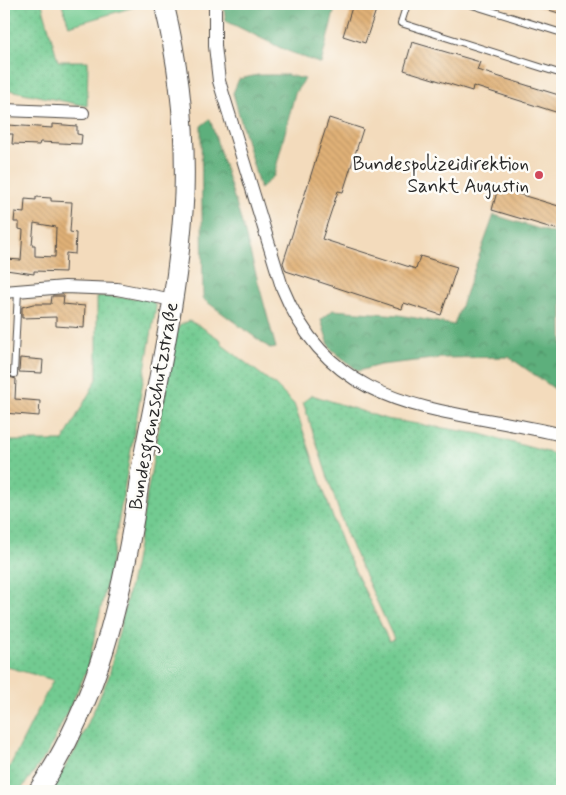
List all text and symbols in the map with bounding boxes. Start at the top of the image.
place label: Bundespolizeidirektion Sankt Augustin [352,152,529,200]
marker: Bundespolizeidirektion Sankt Augustin [533,169,545,181]
street label: Bundesgrenzschutzstraße [123,300,188,512]

